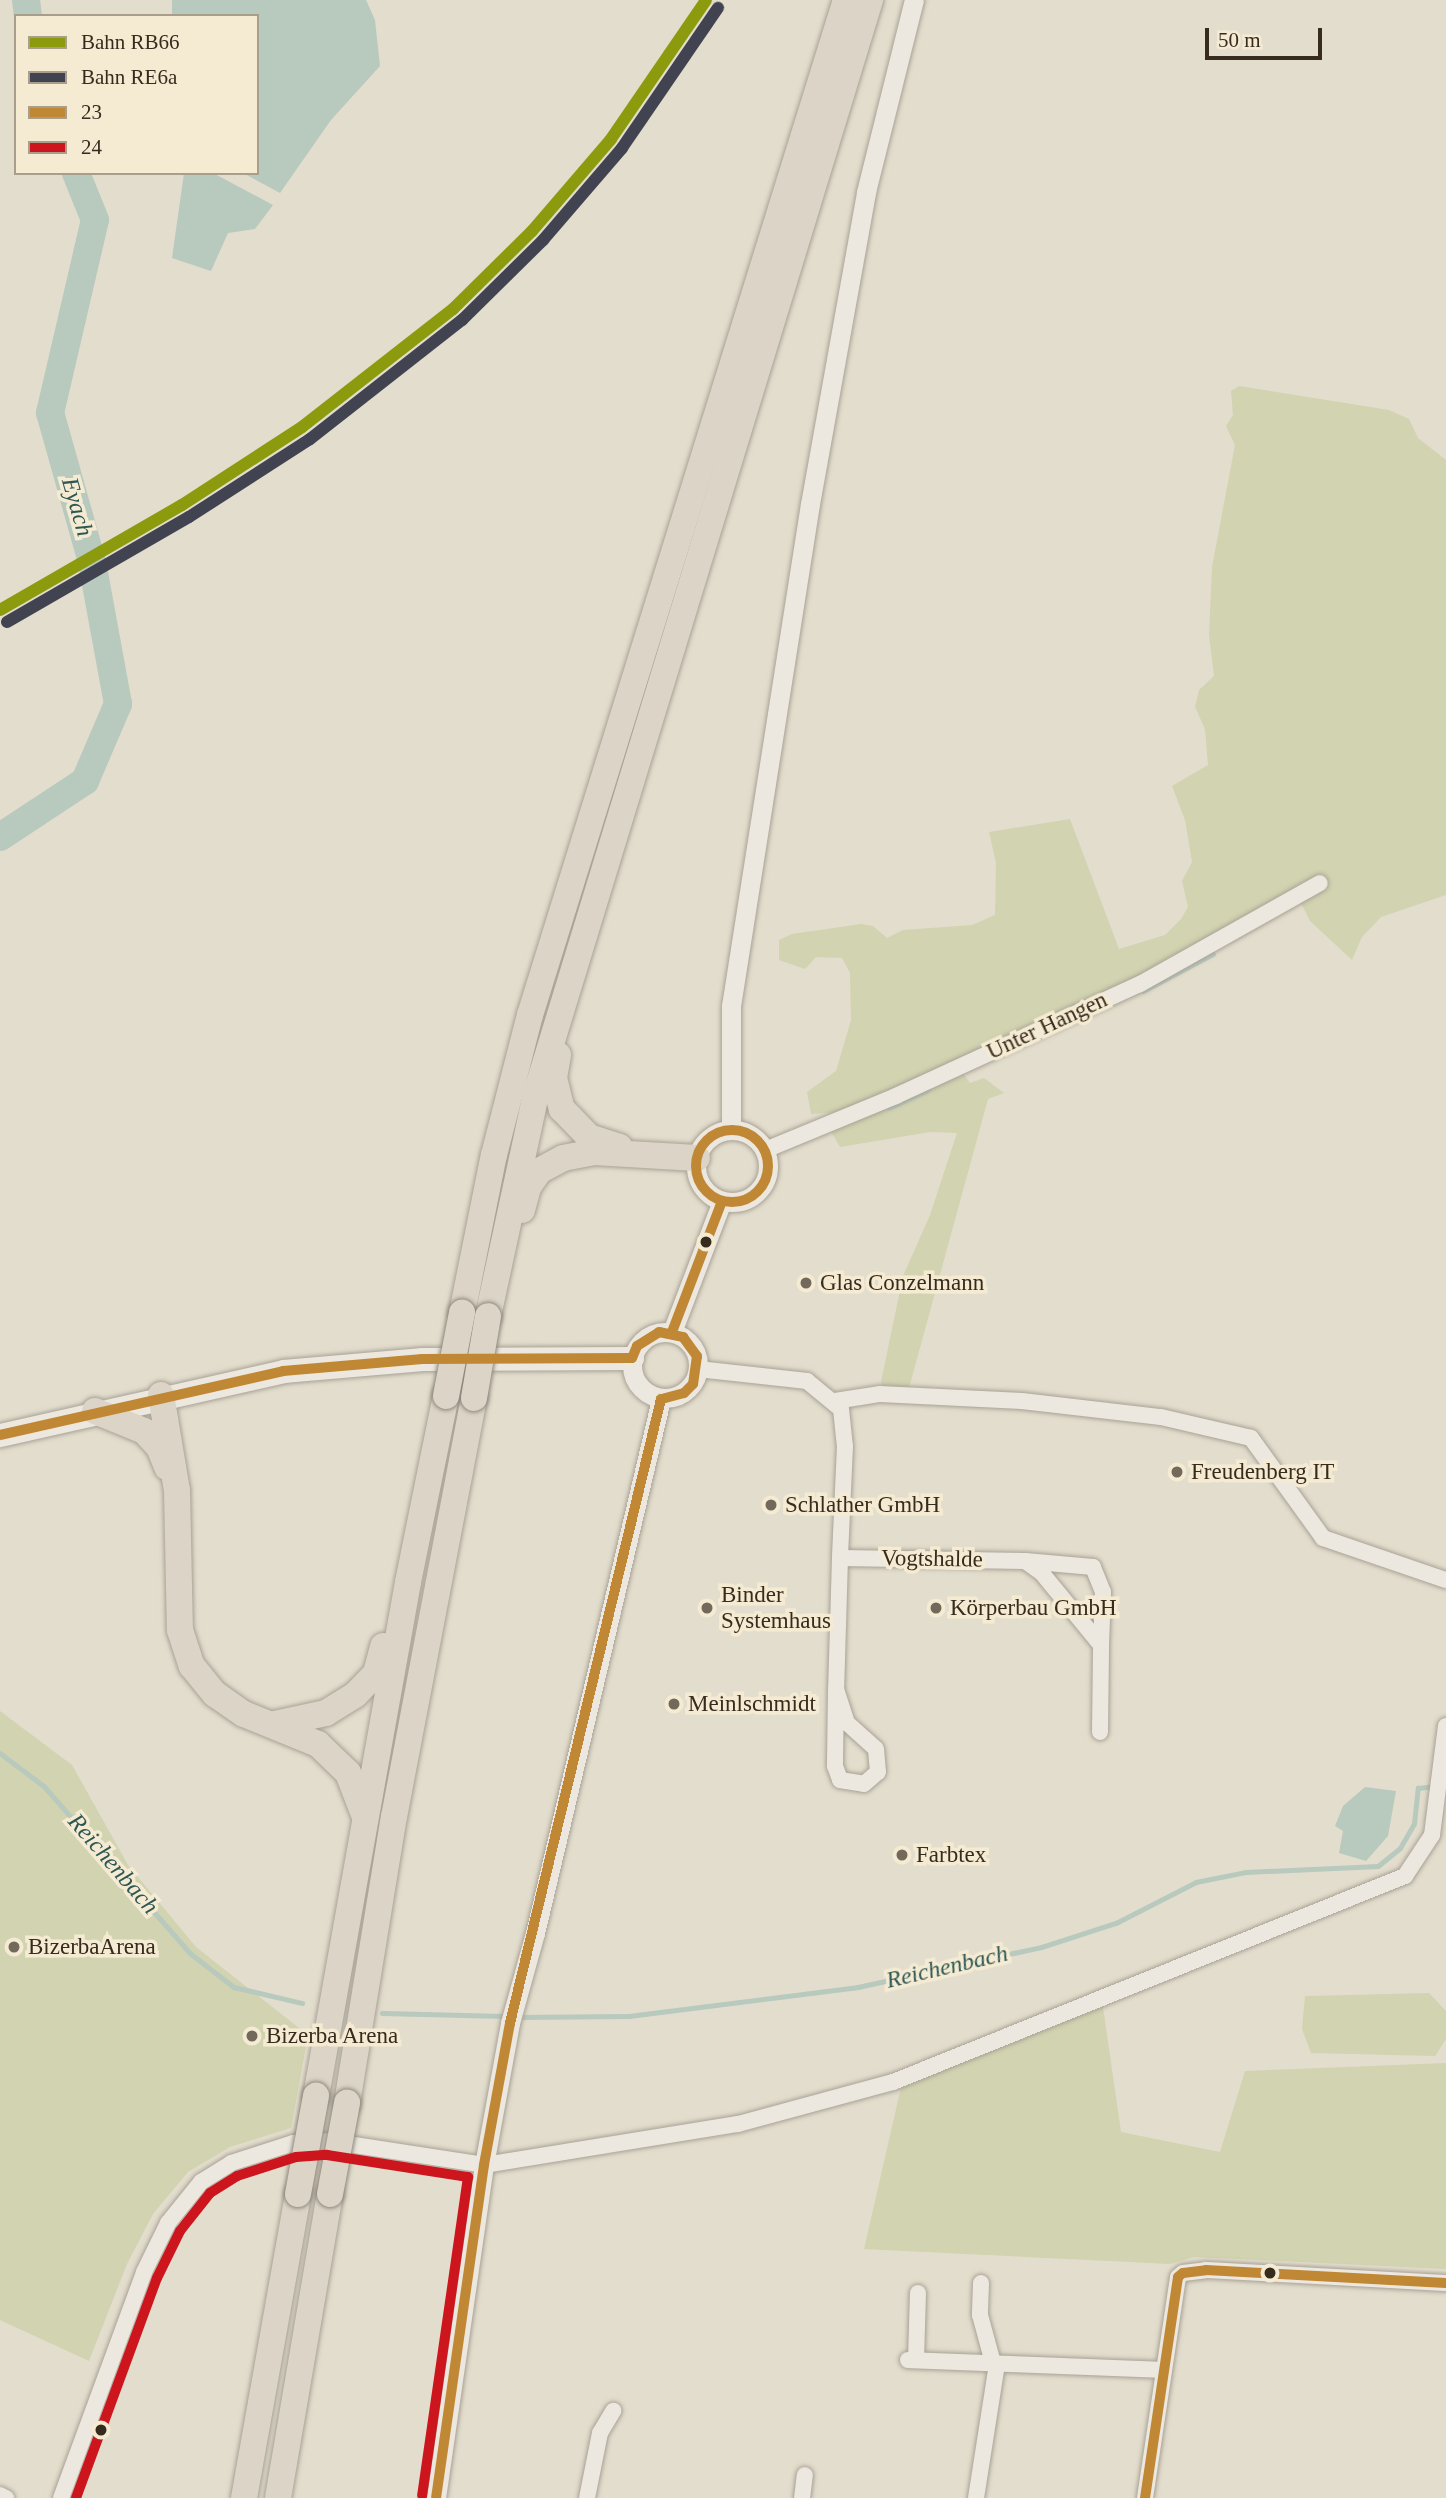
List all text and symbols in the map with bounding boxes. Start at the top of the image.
legend [14,14,259,175]
scale bar [1208,14,1325,58]
text: 50 m [1218,28,1261,52]
text: Bahn RB66 [81,30,180,54]
text: Bahn RE6a [81,65,177,89]
text: 23 [81,100,102,124]
text: 24 [81,135,102,159]
water label: Eyach [55,474,99,540]
street label: Unter Hangen [982,986,1112,1066]
unlabelled marker [699,1235,713,1249]
place label: Glas Conzelmann [820,1269,984,1297]
marker: Glas Conzelmann [798,1275,814,1291]
place label: Freudenberg IT [1191,1458,1334,1486]
marker: Freudenberg IT [1169,1464,1185,1480]
place label: Schlather GmbH [785,1491,940,1519]
marker: Schlather GmbH [763,1497,779,1513]
street label: Vogtshalde [881,1544,983,1574]
place label: Binder Systemhaus [721,1581,831,1635]
place label: Körperbau GmbH [950,1594,1117,1622]
marker: Binder Systemhaus [699,1600,715,1616]
marker: Körperbau GmbH [928,1600,944,1616]
place label: Meinlschmidt [688,1690,816,1718]
marker: Meinlschmidt [666,1696,682,1712]
water label: Reichenbach [61,1808,165,1920]
place label: Farbtex [916,1841,986,1869]
marker: Farbtex [894,1847,910,1863]
place label: BizerbaArena [28,1933,156,1961]
marker: BizerbaArena [6,1939,22,1955]
water label: Reichenbach [883,1939,1011,1995]
place label: Bizerba Arena [266,2022,399,2050]
marker: Bizerba Arena [244,2028,260,2044]
unlabelled marker [1263,2266,1277,2280]
unlabelled marker [94,2423,108,2437]

